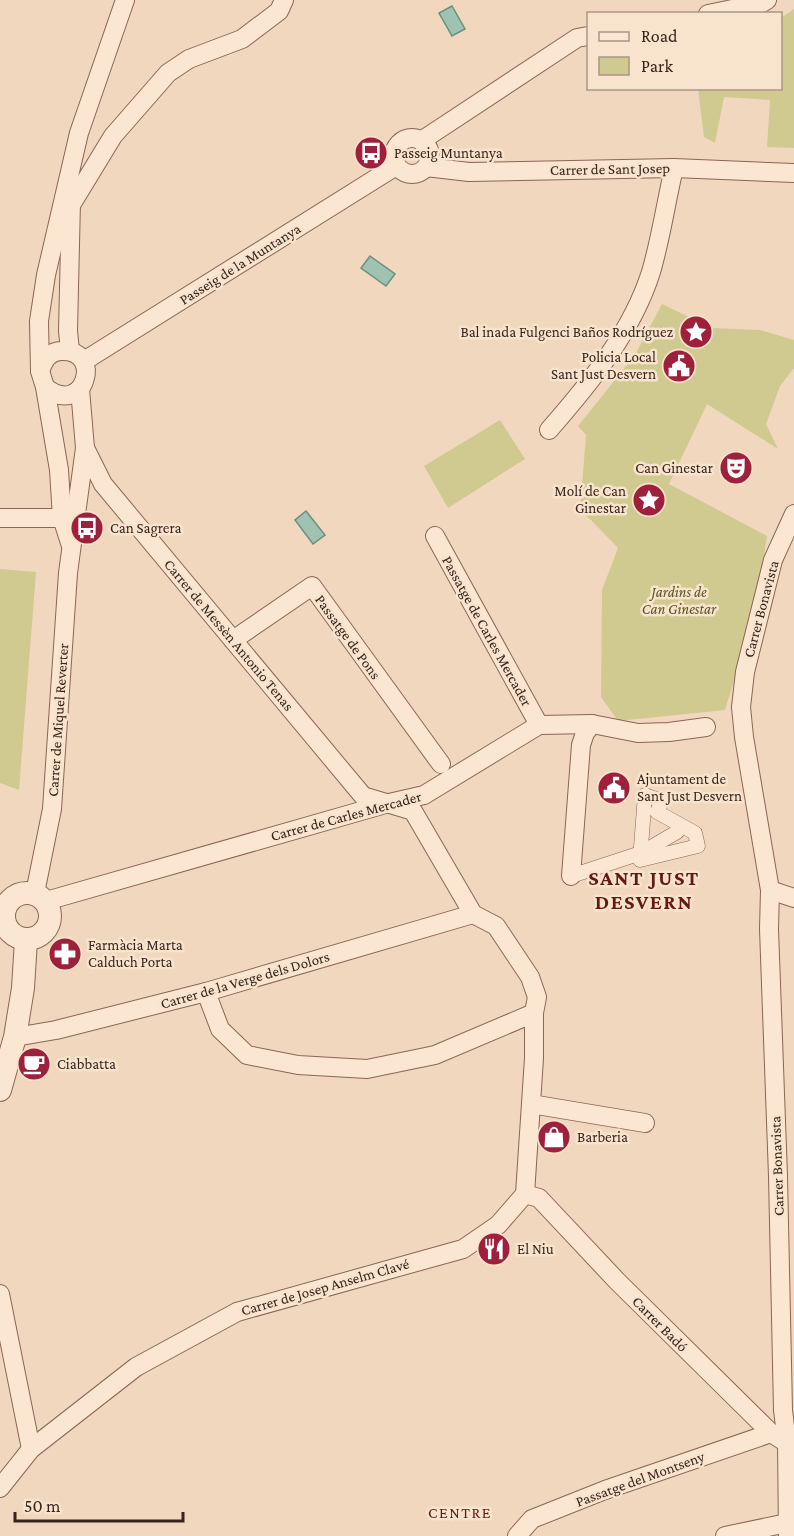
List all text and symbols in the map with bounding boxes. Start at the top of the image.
legend [587,12,782,90]
text: Road [641,26,678,46]
text: Park [641,56,673,76]
bus stop icon: Passeig Muntanya [353,135,389,171]
place label: Passeig Muntanya [394,145,503,162]
street label: Carrer de Sant Josep [550,160,670,179]
street label: Passeig de la Muntanya [177,220,304,309]
place icon: Bal inada Fulgenci Baños Rodríguez [678,314,714,350]
place label: Bal inada Fulgenci Baños Rodríguez [460,324,673,341]
public building icon: Policia Local Sant Just Desvern [661,348,697,384]
place label: Policia Local Sant Just Desvern [551,349,656,383]
theatre icon: Can Ginestar [718,450,754,486]
place label: Can Ginestar [635,460,714,476]
place icon: Molí de Can Ginestar [631,482,667,518]
place label: Molí de Can Ginestar [554,483,627,516]
bus stop icon: Can Sagrera [69,510,105,546]
place label: Can Sagrera [110,520,181,537]
street label: Passatge de Carles Mercader [438,553,535,710]
street label: Carrer de Messèn Antonio Tenas [161,556,297,714]
street label: Carrer Bonavista [740,559,782,659]
park label: Jardins de Can Ginestar [642,584,717,617]
street label: Passatge de Pons [311,592,384,683]
street label: Carrer de Miquel Reverter [45,642,72,797]
public building icon: Ajuntament de Sant Just Desvern [596,770,632,806]
place label: Ajuntament de Sant Just Desvern [637,771,742,805]
street label: Carrer de Carles Mercader [269,788,424,844]
district label: SANT JUST DESVERN [588,866,700,914]
pharmacy icon: Farmàcia Marta Calduch Porta [47,936,83,972]
place label: Farmàcia Marta Calduch Porta [88,937,183,970]
street label: Carrer de la Verge dels Dolors [159,948,332,1013]
cafe icon: Ciabbatta [16,1046,52,1082]
place label: Ciabbatta [57,1056,116,1072]
street label: Carrer Bonavista [767,1116,787,1216]
shop icon: Barberia [536,1119,572,1155]
place label: Barberia [577,1129,628,1145]
restaurant icon: El Niu [476,1231,512,1267]
place label: El Niu [517,1241,554,1257]
street label: Carrer de Josep Anselm Clavé [239,1255,412,1320]
street label: Carrer Badó [629,1293,691,1355]
street label: Passatge del Montseny [573,1448,707,1511]
scale bar [15,1485,183,1523]
text: 50 m [24,1496,61,1516]
district label: CENTRE [428,1504,492,1521]

